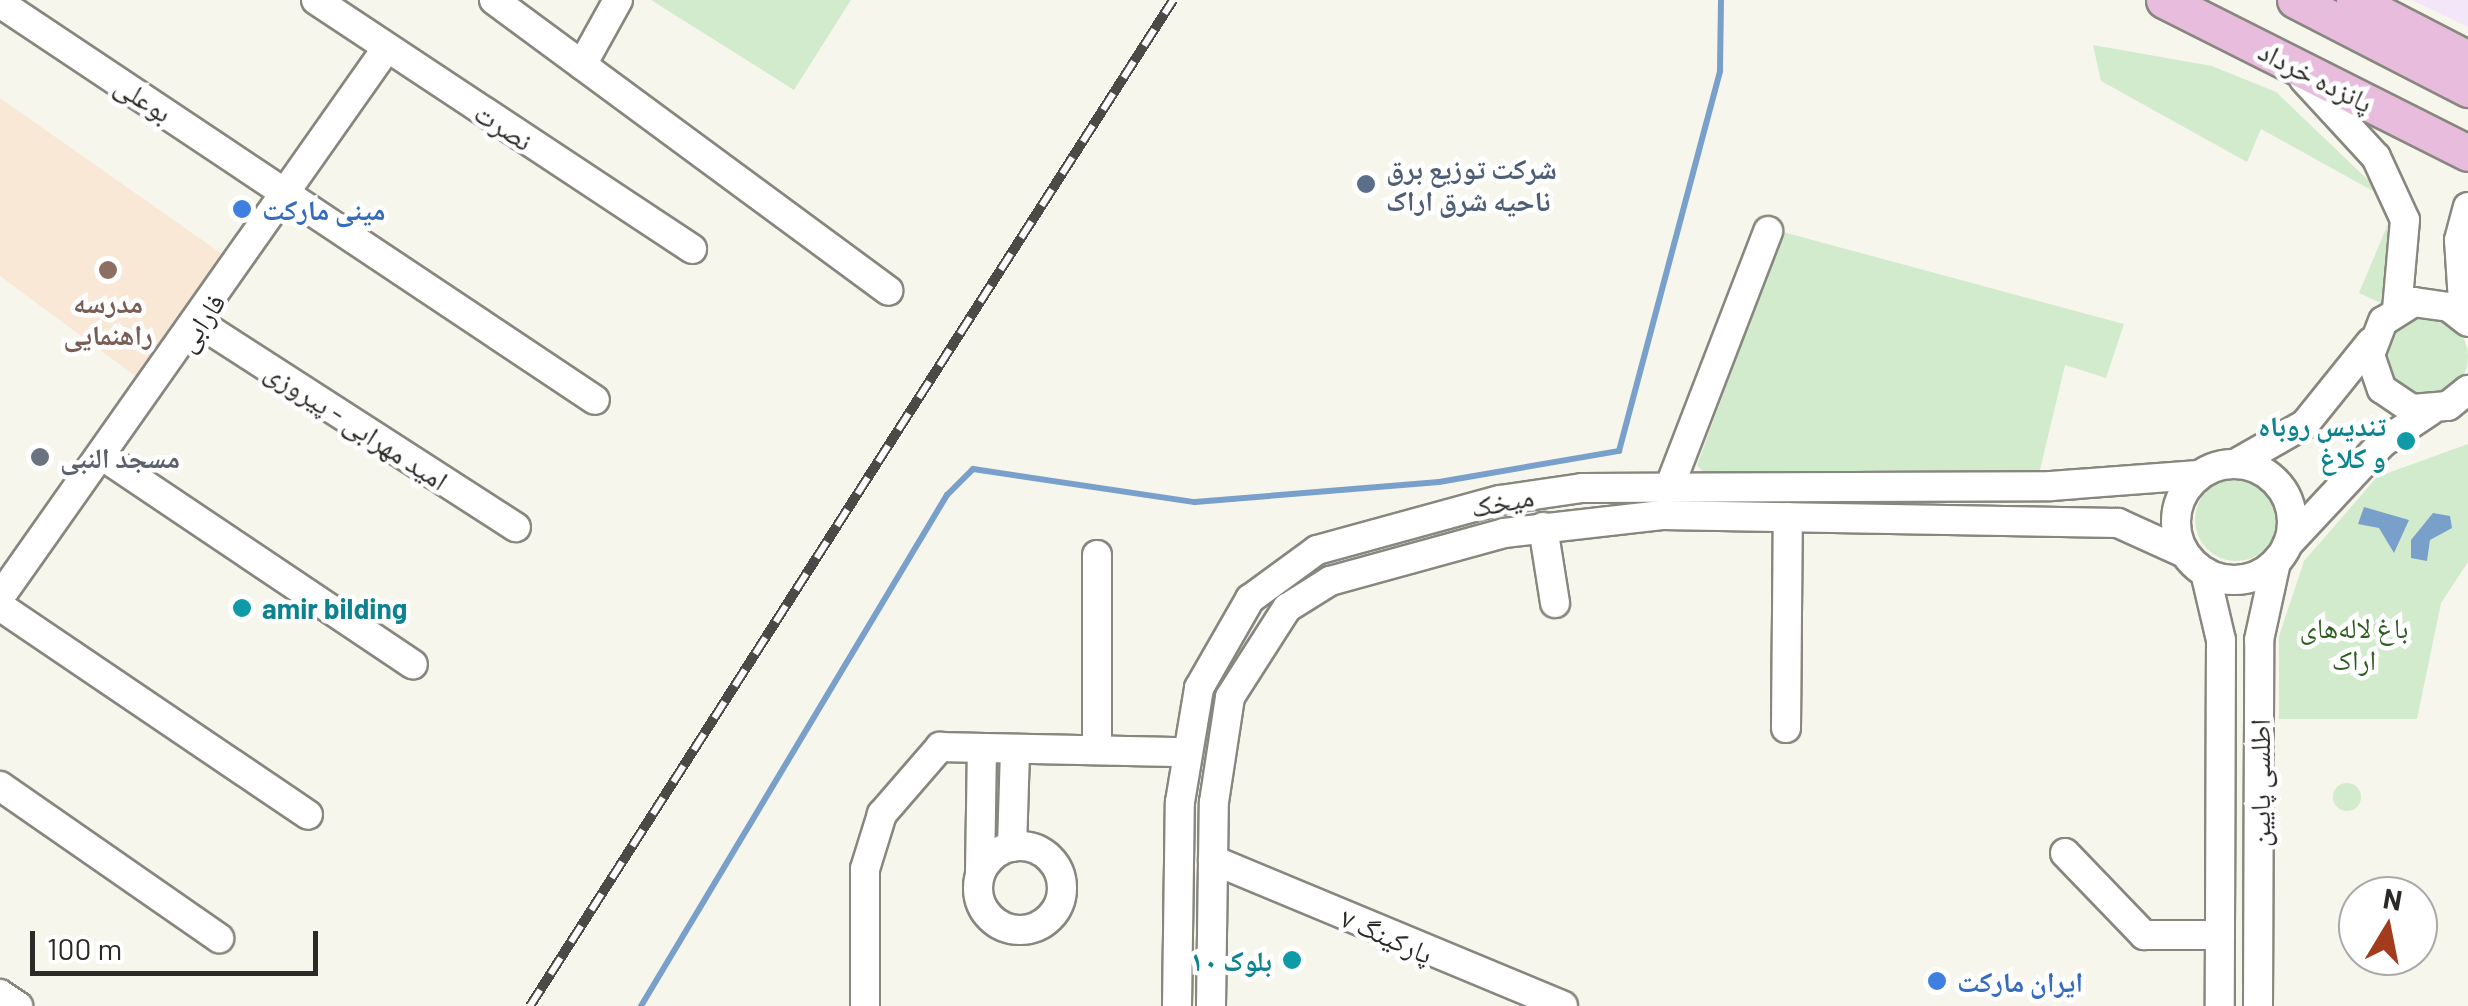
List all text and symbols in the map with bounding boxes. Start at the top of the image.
street label: پانزده خرداد [2253,33,2379,119]
street label: بوعلی [109,67,179,129]
street label: نصرت [469,95,539,157]
place label: شرکت توزیع برق ناحیه شرق اراک [1386,151,1557,217]
marker: شرکت توزیع برق ناحیه شرق اراک [1355,173,1377,195]
place label: مینی مارکت [262,192,386,226]
marker: مینی مارکت [231,198,253,220]
marker: مدرسه راهنمایی [97,259,119,281]
place label: مدرسه راهنمایی [63,285,153,351]
street label: فارابی [168,286,232,358]
street label: امید مهرابی - پیروزی [259,353,455,497]
place label: تندیس روباه و کلاغ [2258,408,2386,474]
marker: تندیس روباه و کلاغ [2395,430,2417,452]
place label: مسجد النبی [60,440,180,474]
marker: مسجد النبی [29,446,51,468]
street label: میخک [1468,478,1536,524]
place label: amir bilding [262,591,407,625]
marker: amir bilding [231,597,253,619]
park label: باغ لاله‌های اراک [2299,610,2409,676]
street label: اطلسی پایین [2242,719,2276,847]
north arrow [2338,876,2438,976]
text: N [2381,880,2405,917]
street label: پارکینگ ۷ [1336,900,1438,970]
scale bar [35,911,322,973]
text: 100 m [47,930,122,966]
place label: بلوک ۱۰ [1190,943,1272,977]
marker: بلوک ۱۰ [1281,949,1303,971]
place label: ایران مارکت [1957,964,2083,998]
marker: ایران مارکت [1926,970,1948,992]

